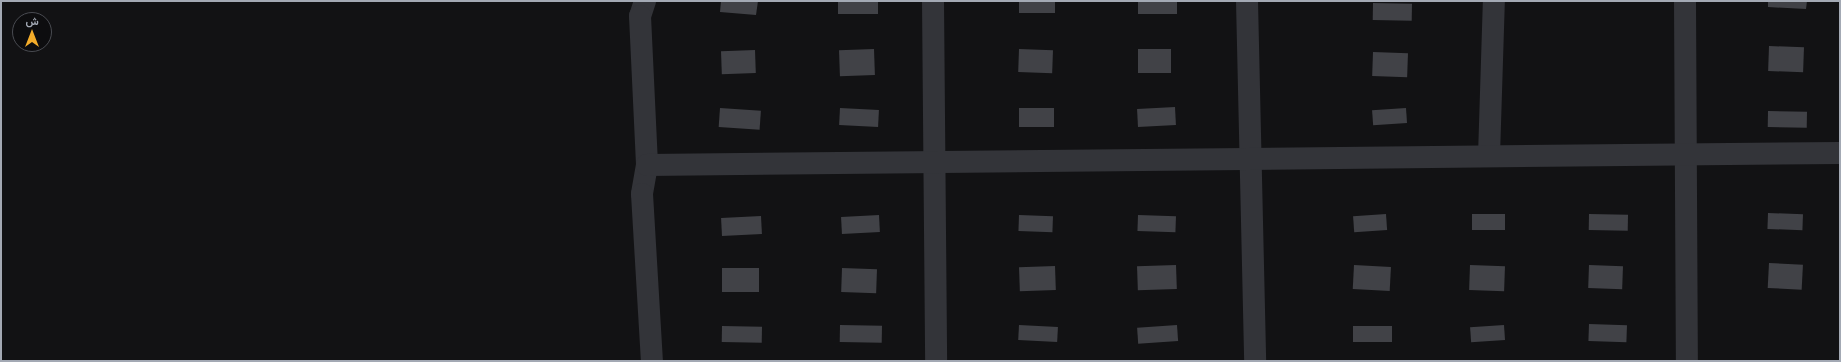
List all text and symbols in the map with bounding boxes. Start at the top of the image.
north arrow [12,12,52,52]
text: ش [25,15,39,27]

